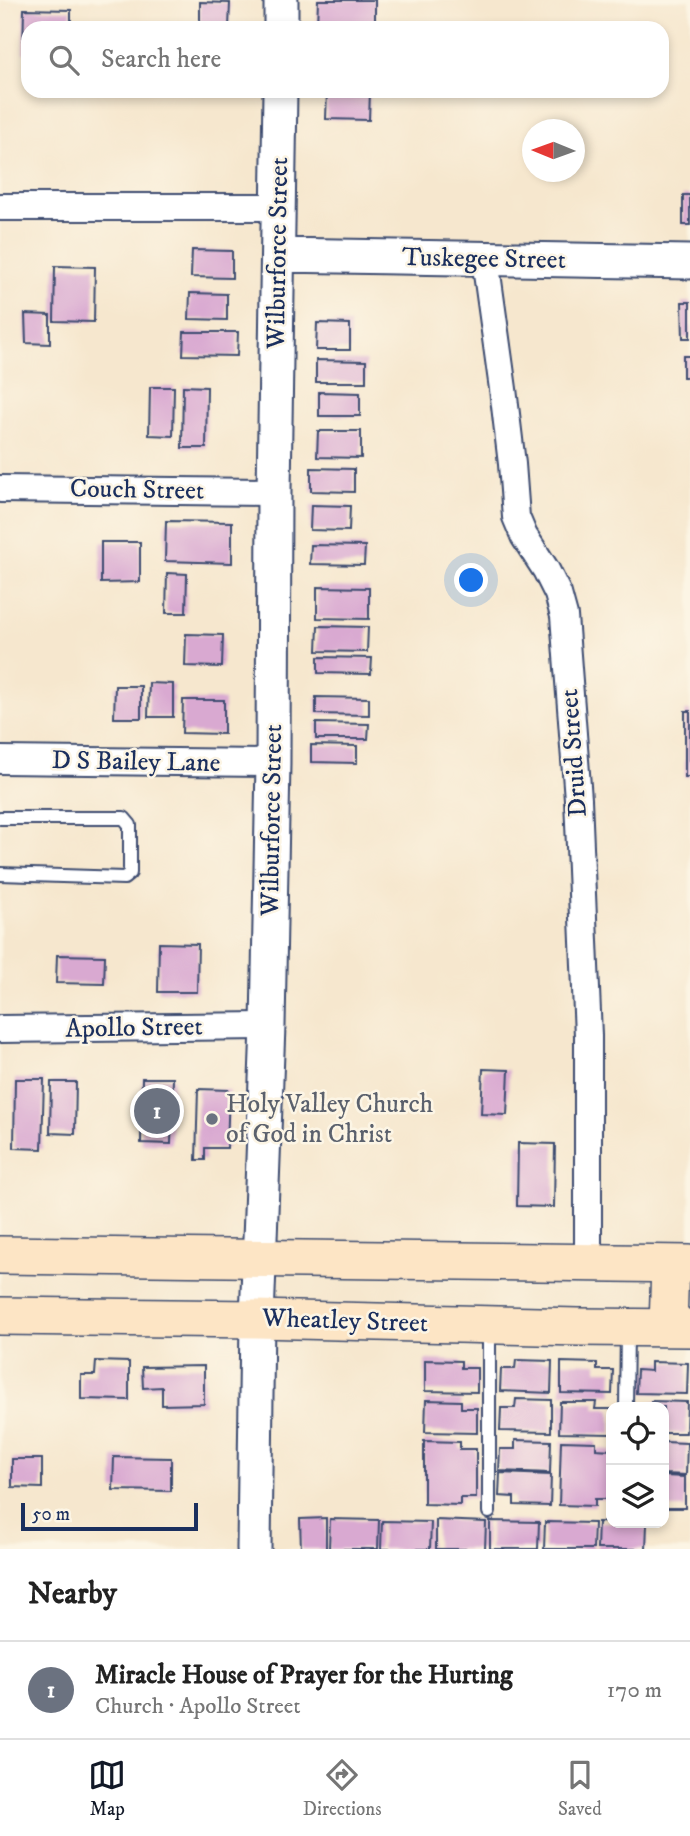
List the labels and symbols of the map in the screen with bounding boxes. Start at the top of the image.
north arrow [522,119,585,182]
street label: Wilburforce Street [260,157,296,350]
street label: Tuskegee Street [402,241,566,277]
street label: Couch Street [70,472,204,508]
your location [454,563,488,597]
street label: Druid Street [553,688,595,818]
street label: Wilburforce Street [254,724,290,917]
street label: D S Bailey Lane [51,744,221,780]
street label: Apollo Street [65,1010,203,1046]
pin: 1 [134,1085,180,1137]
place label: Holy Valley Church of God in Christ [226,1088,434,1151]
marker: Holy Valley Church of God in Christ [204,1111,220,1127]
street label: Wheatley Street [260,1302,429,1340]
scale bar [21,1500,198,1532]

